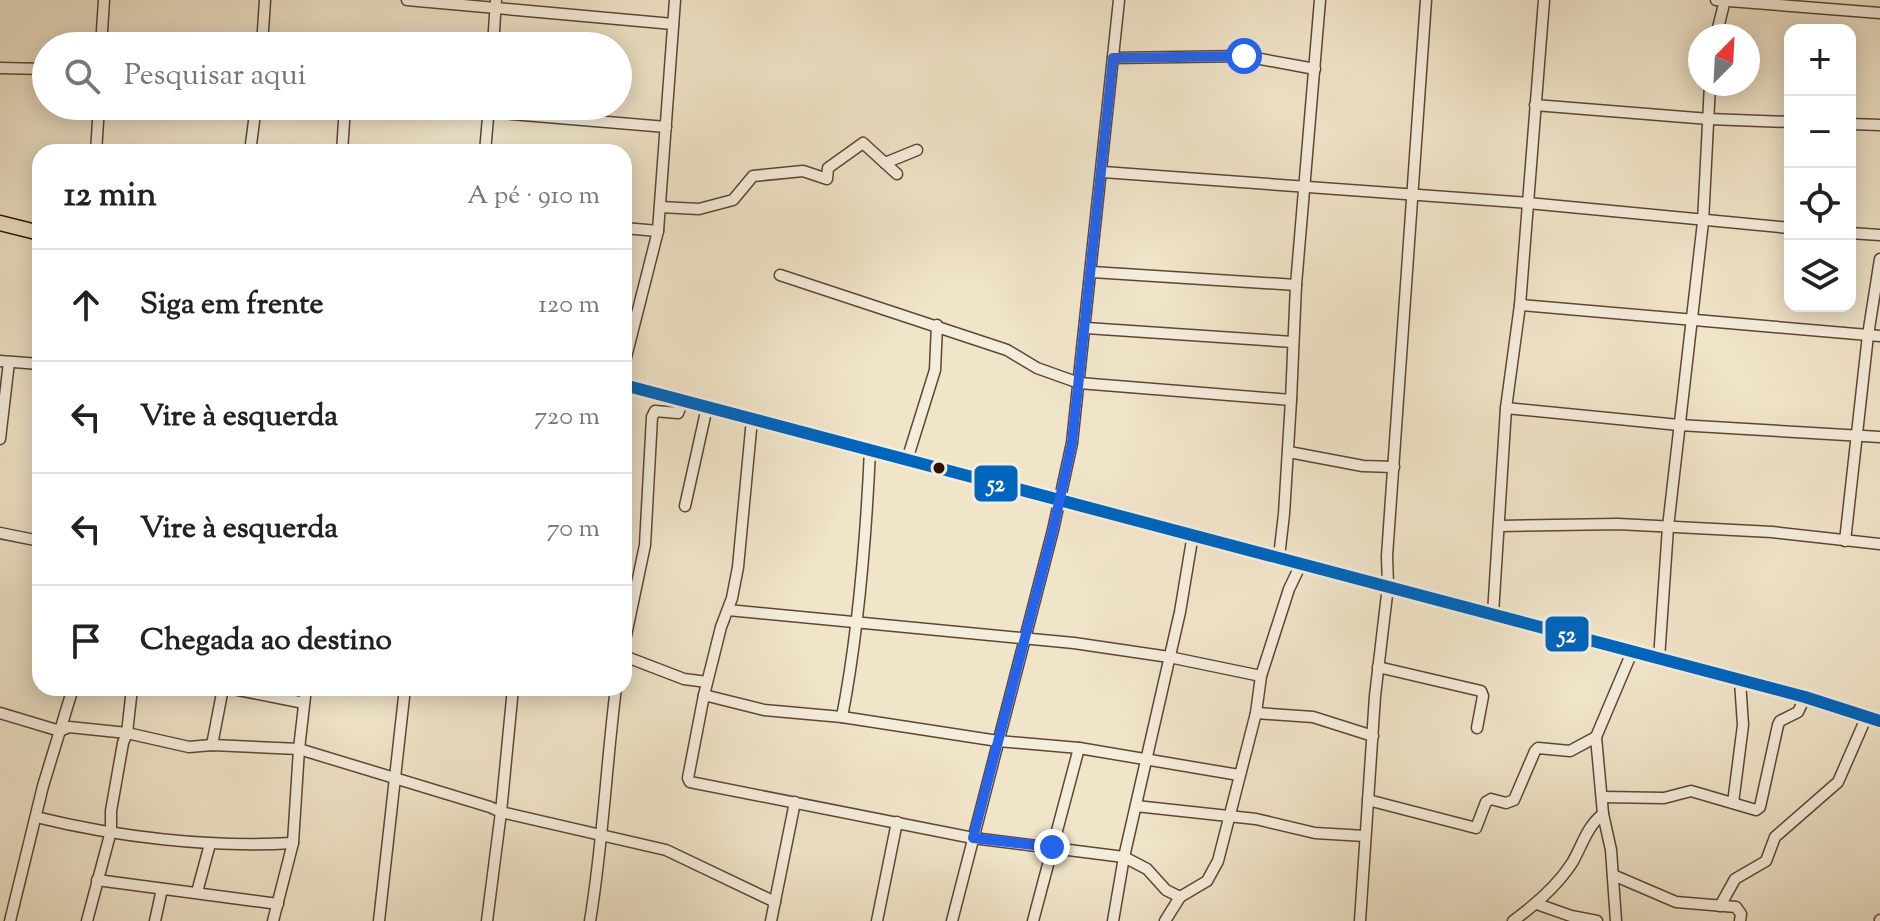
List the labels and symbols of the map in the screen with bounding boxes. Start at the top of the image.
north arrow [1688,24,1760,96]
route start [1226,38,1262,74]
unlabelled marker [931,460,947,476]
line badge: 52 [973,464,1019,503]
text: 52 [985,470,1006,502]
line badge: 52 [1544,615,1590,653]
text: 52 [1556,621,1577,653]
route end [1034,829,1070,865]

